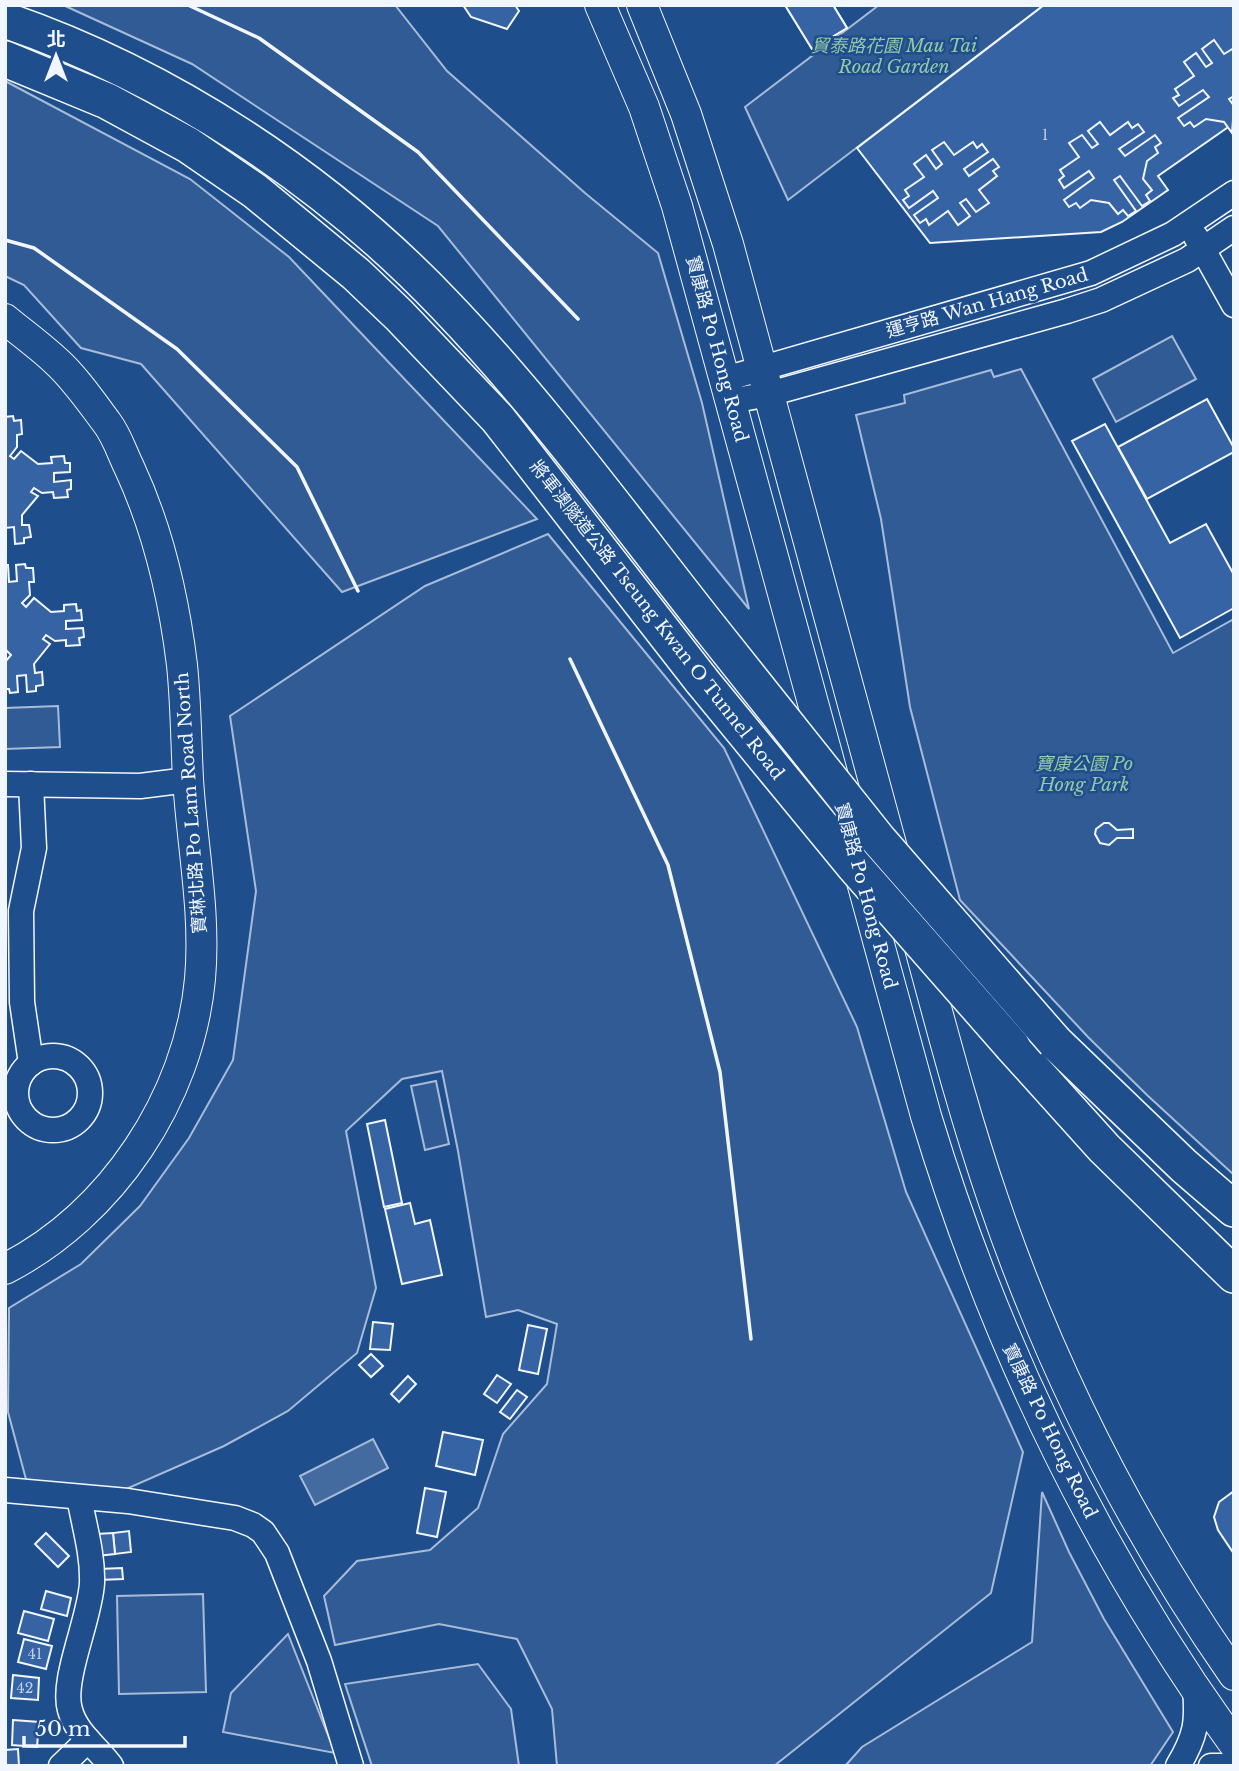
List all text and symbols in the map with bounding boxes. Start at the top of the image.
north arrow [21,21,91,91]
text: 北 [46,28,66,51]
park label: 貿泰路花園 Mau Tai Road Garden [811,35,978,78]
house number: 1 [1042,126,1048,144]
street label: 寶康路 Po Hong Road [682,253,752,445]
street label: 運亨路 Wan Hang Road [884,264,1090,342]
street label: 將軍澳隧道公路 Tseung Kwan O Tunnel Road [525,456,789,784]
street label: 寶琳北路 Po Lam Road North [171,672,211,934]
park label: 寶康公園 Po Hong Park [1035,753,1133,796]
street label: 寶康路 Po Hong Road [831,800,901,992]
street label: 寶康路 Po Hong Road [998,1340,1102,1522]
house number: 41 [28,1645,42,1663]
house number: 42 [17,1679,33,1697]
scale bar [24,1704,186,1748]
text: 50 m [35,1716,91,1742]

